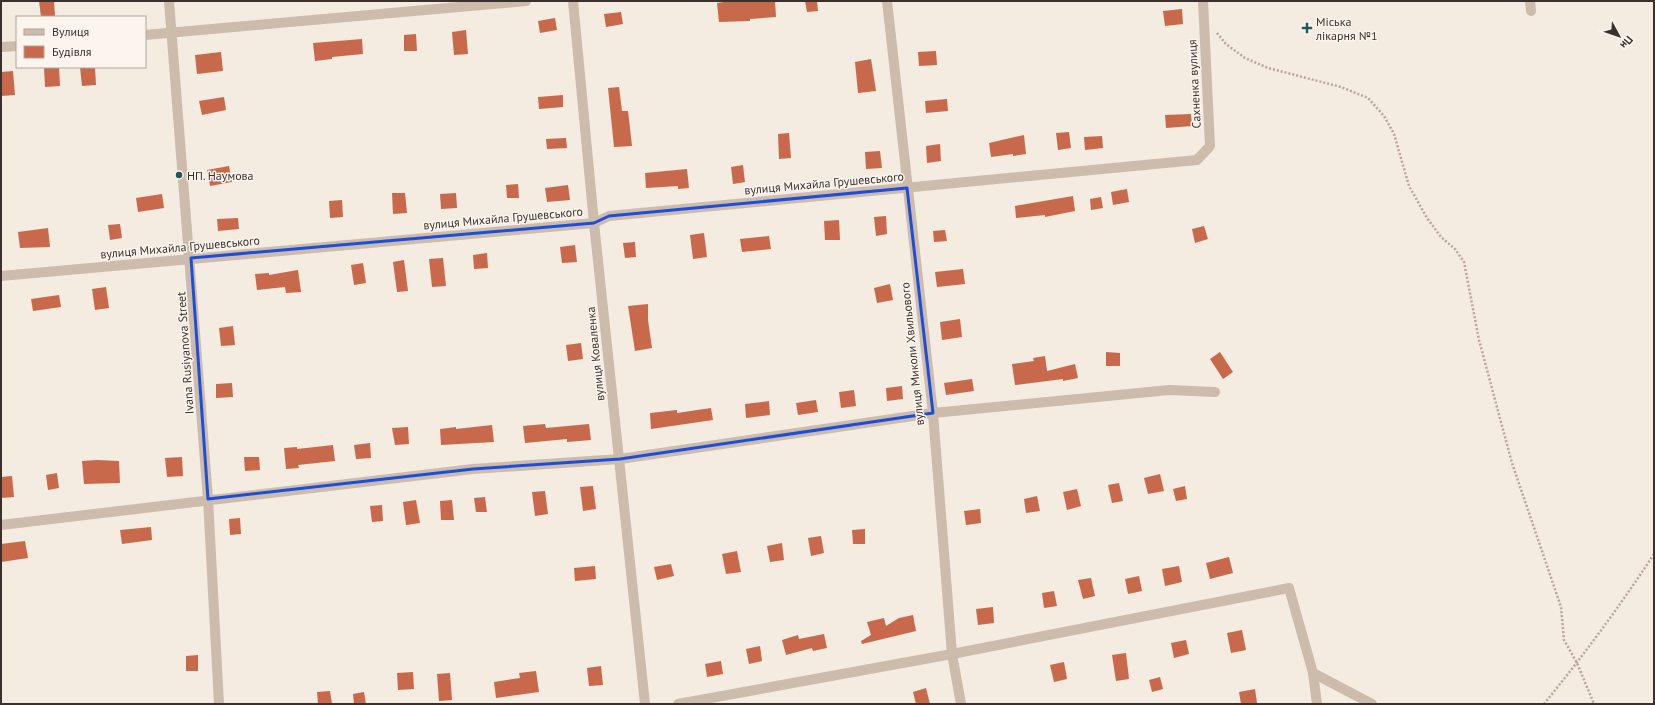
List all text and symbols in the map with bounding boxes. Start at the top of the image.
place label: Міська лікарня №1 [1315,14,1378,43]
legend [16,16,146,68]
north arrow [1599,16,1639,56]
marker: Міська лікарня №1 [1301,22,1313,34]
text: Вулиця [52,24,89,39]
text: Пн [1617,33,1636,52]
street label: Сахненка вулиця [1184,39,1204,129]
text: Будівля [52,44,91,59]
place label: НП. Наумова [187,168,254,183]
street label: вулиця Михайла Грушевського [744,169,904,197]
marker: НП. Наумова [174,170,184,180]
street label: вулиця Михайла Грушевського [423,204,583,232]
street label: вулиця Михайла Грушевського [100,233,260,261]
street label: вулиця Миколи Хвильового [897,282,927,426]
street label: Ivana Rusiyanova Street [173,291,197,415]
street label: вулиця Коваленка [583,306,607,402]

